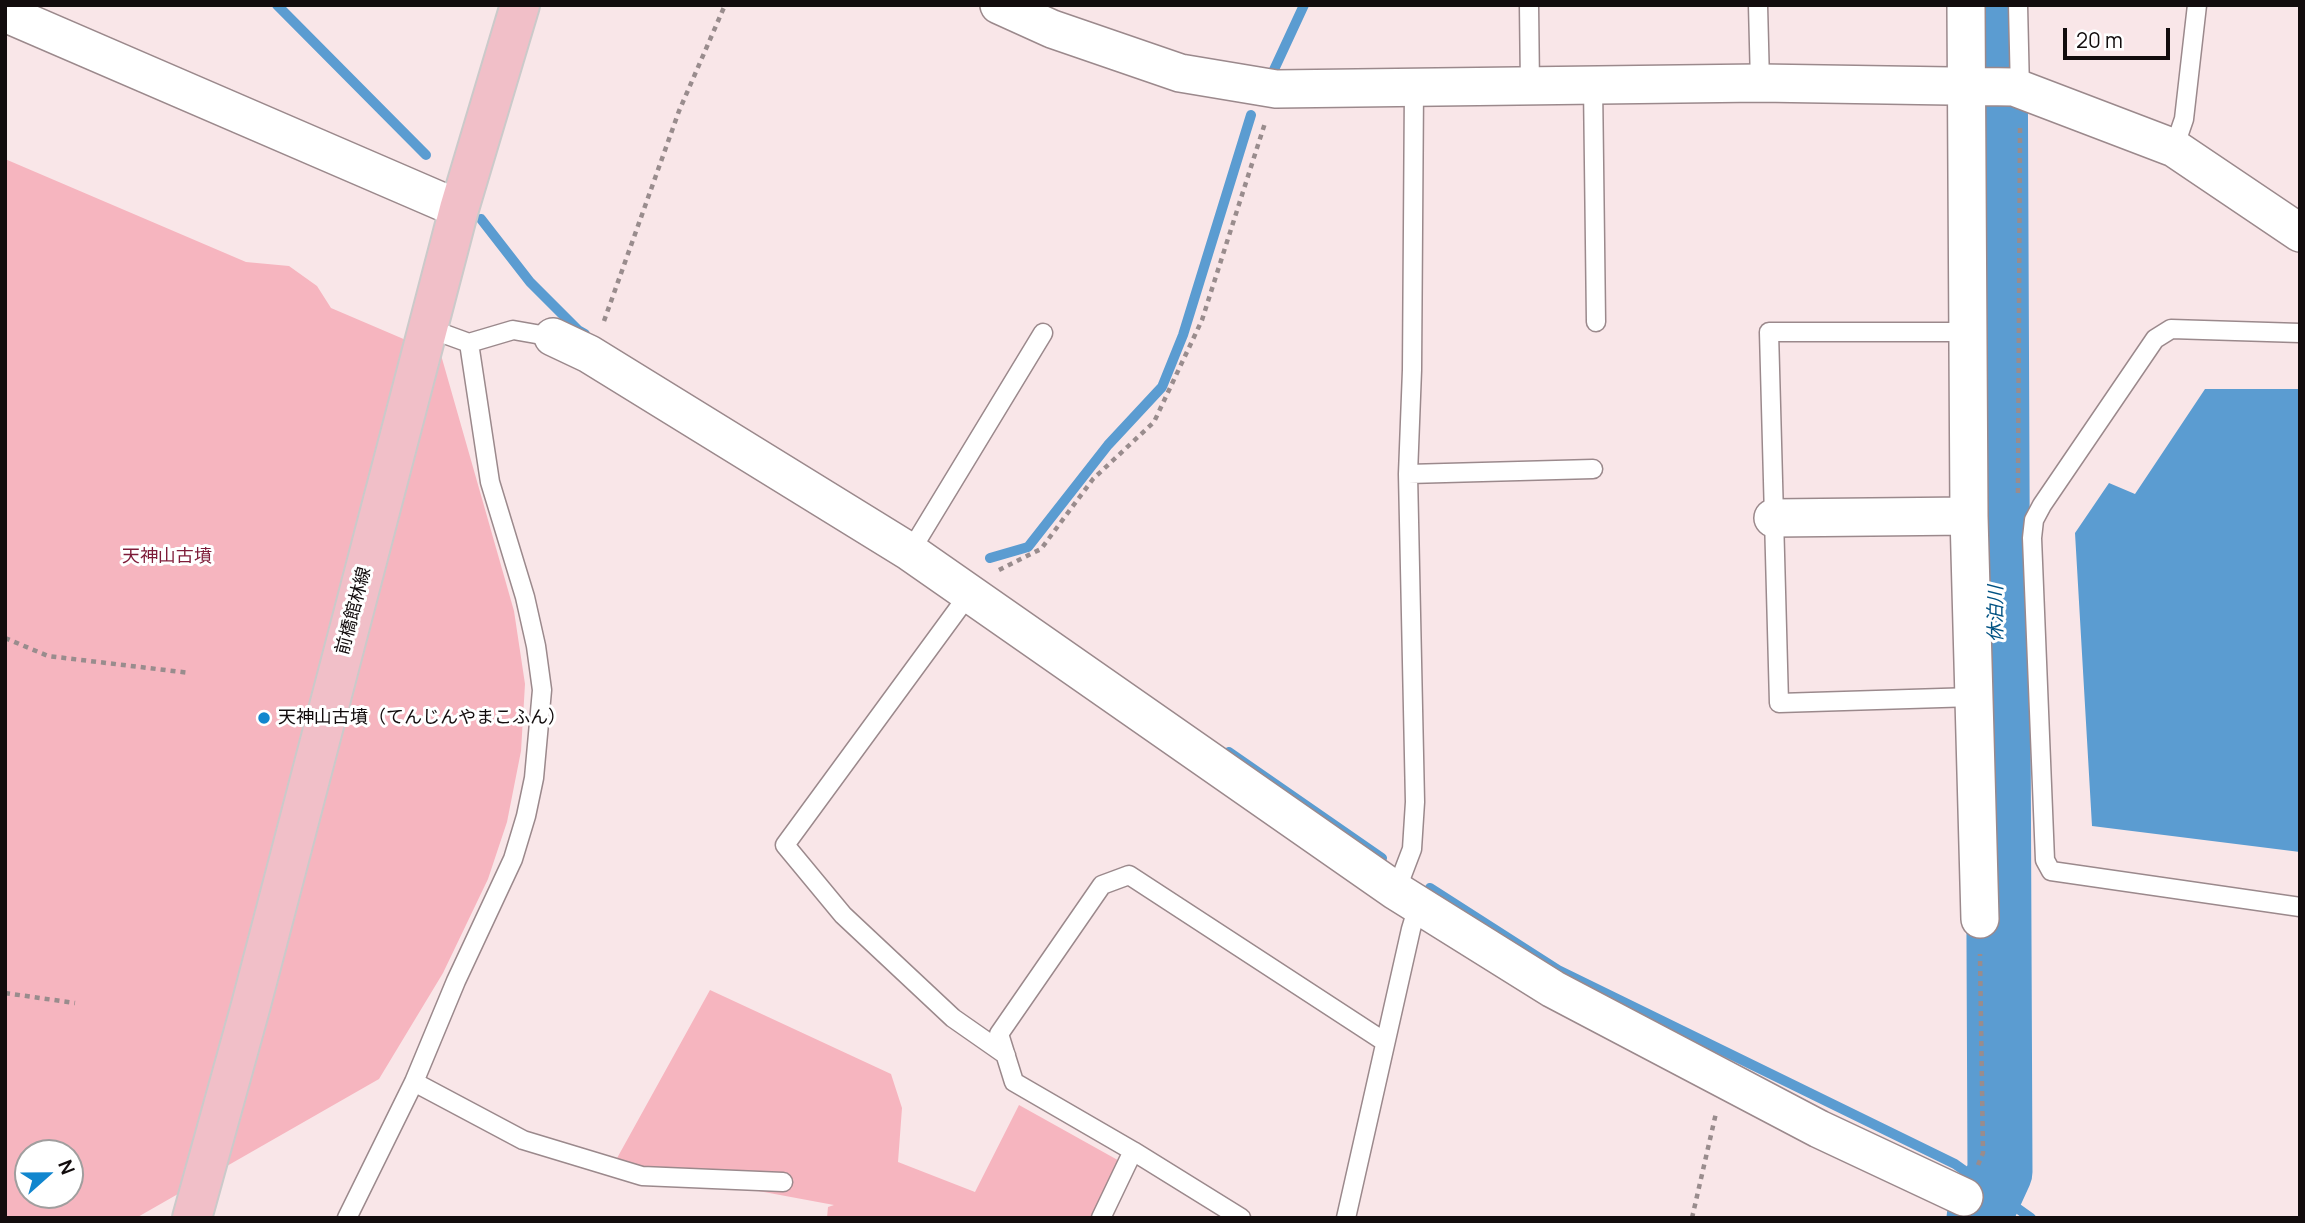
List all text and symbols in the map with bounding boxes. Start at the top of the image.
scale bar [2067,14,2174,58]
text: 20 m [2076,26,2123,54]
park label: 天神山古墳 [122,546,212,568]
street label: 前橋館林線 [332,565,376,657]
water label: 休泊川 [1986,586,2008,642]
place label: 天神山古墳（てんじんやまこふん） [278,707,566,729]
marker: 天神山古墳（てんじんやまこふん） [256,710,272,726]
north arrow [14,1139,84,1209]
text: N [52,1156,81,1178]

